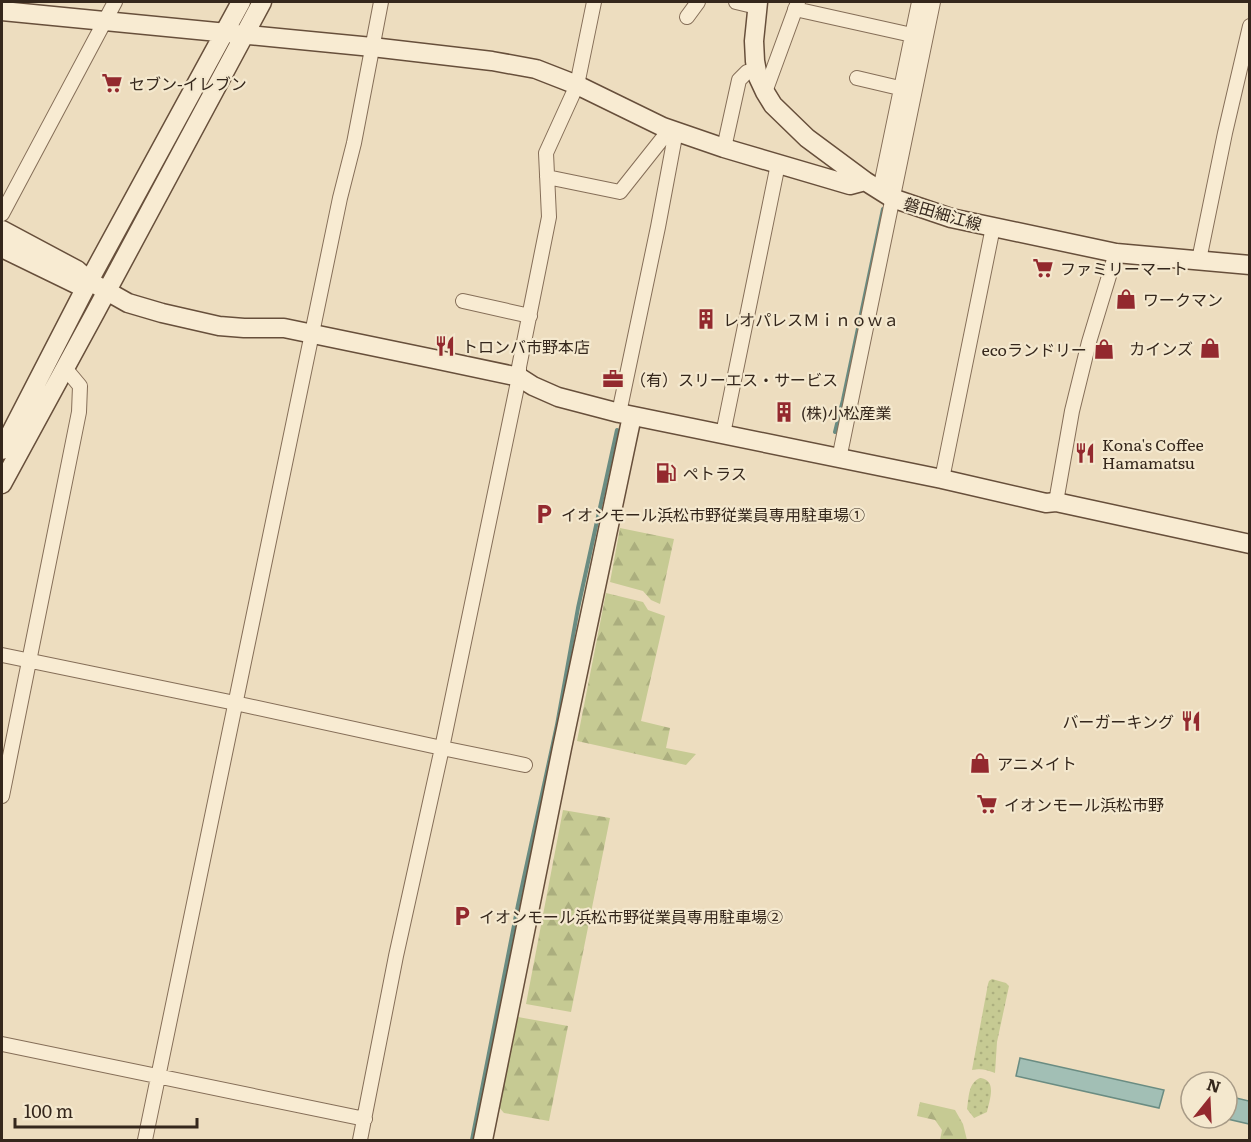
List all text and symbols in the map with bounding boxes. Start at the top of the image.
supermarket icon: セブン-イレブン [100,71,124,95]
place label: セブン-イレブン [129,71,247,95]
street label: 磐田細江線 [901,190,985,236]
supermarket icon: ファミリーマート [1031,256,1055,280]
place label: ファミリーマート [1060,256,1188,280]
shop icon: ワークマン [1114,287,1138,311]
place label: ワークマン [1143,287,1223,311]
building icon: レオパレスＭｉｎｏｗａ [694,307,718,331]
place label: レオパレスＭｉｎｏｗａ [723,307,899,331]
restaurant icon: トロンバ市野本店 [433,334,457,358]
place label: トロンバ市野本店 [462,334,590,358]
place label: カインズ [1129,336,1193,360]
shop icon: カインズ [1198,336,1222,360]
place label: ecoランドリー [981,337,1087,361]
shop icon: ecoランドリー [1092,337,1116,361]
office icon: （有）スリーエス・サービス [601,367,625,391]
place label: （有）スリーエス・サービス [630,367,838,391]
building icon: (株)小松産業 [772,400,796,424]
place label: (株)小松産業 [801,400,892,424]
place label: Kona's Coffee Hamamatsu [1102,432,1204,474]
restaurant icon: Kona's Coffee Hamamatsu [1073,441,1097,465]
fuel station icon: ペトラス [654,461,678,485]
place label: ペトラス [683,461,747,485]
parking icon: イオンモール浜松市野従業員専用駐車場① [532,502,556,526]
place label: イオンモール浜松市野従業員専用駐車場① [561,502,865,526]
place label: バーガーキング [1062,709,1174,733]
restaurant icon: バーガーキング [1179,709,1203,733]
shop icon: アニメイト [968,751,992,775]
place label: アニメイト [997,751,1077,775]
supermarket icon: イオンモール浜松市野 [975,792,999,816]
place label: イオンモール浜松市野 [1004,792,1164,816]
parking icon: イオンモール浜松市野従業員専用駐車場② [450,904,474,928]
place label: イオンモール浜松市野従業員専用駐車場② [479,904,783,928]
north arrow [1179,1070,1239,1130]
text: N [1204,1071,1224,1098]
scale bar [15,1091,196,1129]
text: 100 m [24,1097,73,1124]

